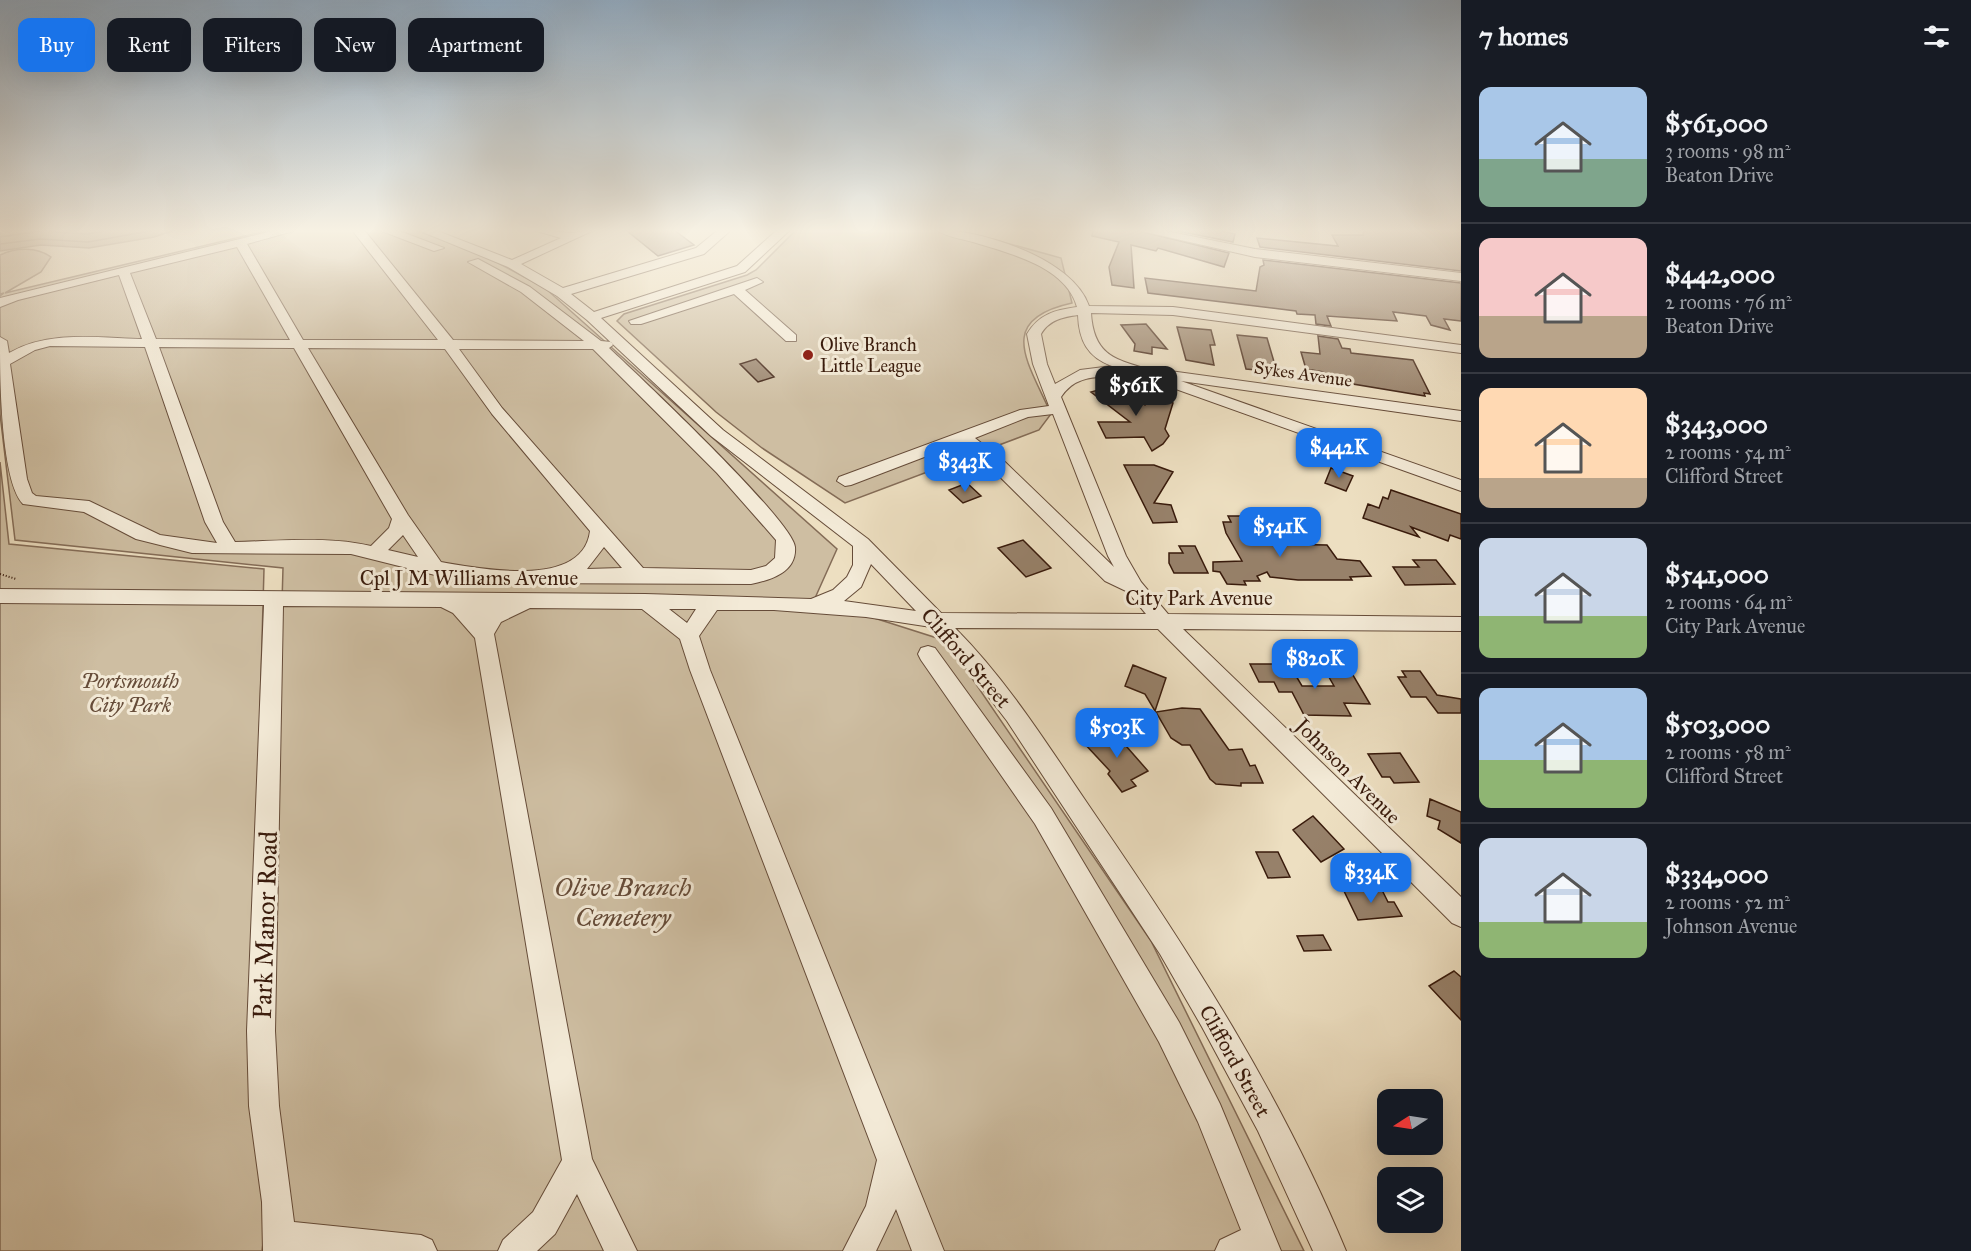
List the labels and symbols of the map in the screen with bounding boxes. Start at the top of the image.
place label: Olive Branch Little League [820,334,921,378]
marker: Olive Branch Little League [801,348,815,362]
street label: Sykes Avenue [1253,356,1353,392]
pin: $561K [1094,366,1178,417]
pin: $442K [1297,428,1381,479]
pin: $343K [923,442,1007,493]
pin: $541K [1238,507,1322,558]
street label: Cpl J M Williams Avenue [360,565,579,591]
street label: City Park Avenue [1125,585,1273,611]
street label: Clifford Street [916,603,1017,714]
pin: $820K [1273,639,1357,690]
park label: Portsmouth City Park [81,668,179,718]
pin: $503K [1075,708,1159,759]
street label: Johnson Avenue [1288,711,1407,830]
street label: Park Manor Road [246,830,284,1020]
pin: $334K [1329,853,1413,904]
park label: Olive Branch Cemetery [555,871,692,933]
street label: Clifford Street [1194,1000,1277,1122]
north arrow [1377,1089,1443,1155]

